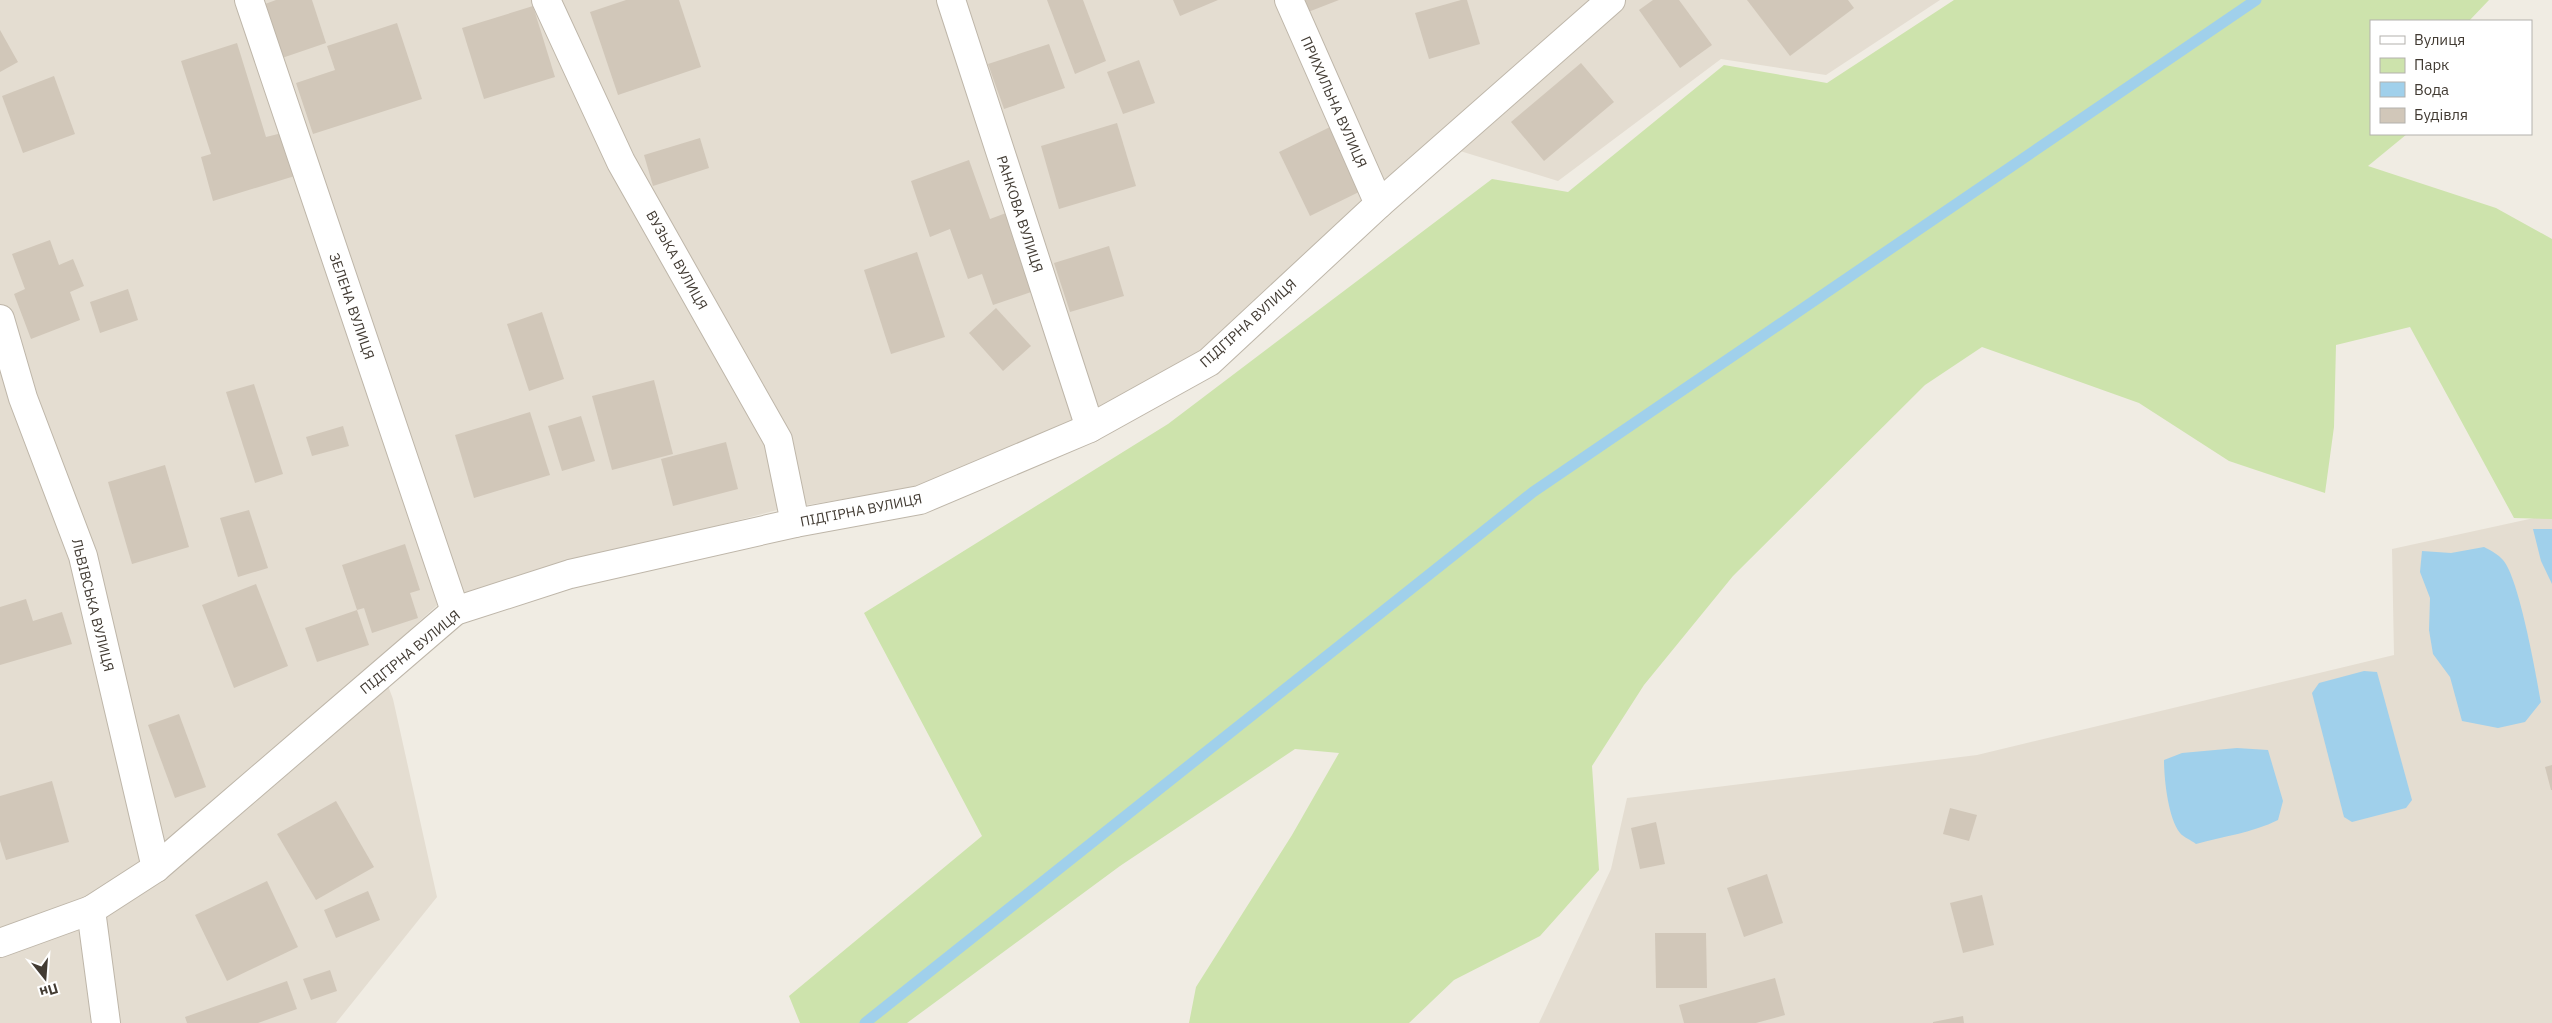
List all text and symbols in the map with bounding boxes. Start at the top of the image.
legend [2370,20,2532,135]
text: Вулиця [2414,30,2465,49]
street label: ПРИХИЛЬНА ВУЛИЦЯ [1297,33,1371,171]
text: Парк [2414,55,2449,74]
text: Вода [2414,80,2449,99]
text: Будівля [2414,105,2468,124]
street label: РАНКОВА ВУЛИЦЯ [993,153,1047,275]
street label: ВУЗЬКА ВУЛИЦЯ [642,207,712,313]
street label: ЗЕЛЕНА ВУЛИЦЯ [325,250,379,362]
street label: ПІДГІРНА ВУЛИЦЯ [1196,275,1300,371]
street label: ПІДГІРНА ВУЛИЦЯ [799,489,923,531]
street label: ЛЬВІВСЬКА ВУЛИЦЯ [68,537,118,673]
street label: ПІДГІРНА ВУЛИЦЯ [356,606,464,698]
north arrow [20,953,70,1003]
text: Пн [37,979,60,1002]

